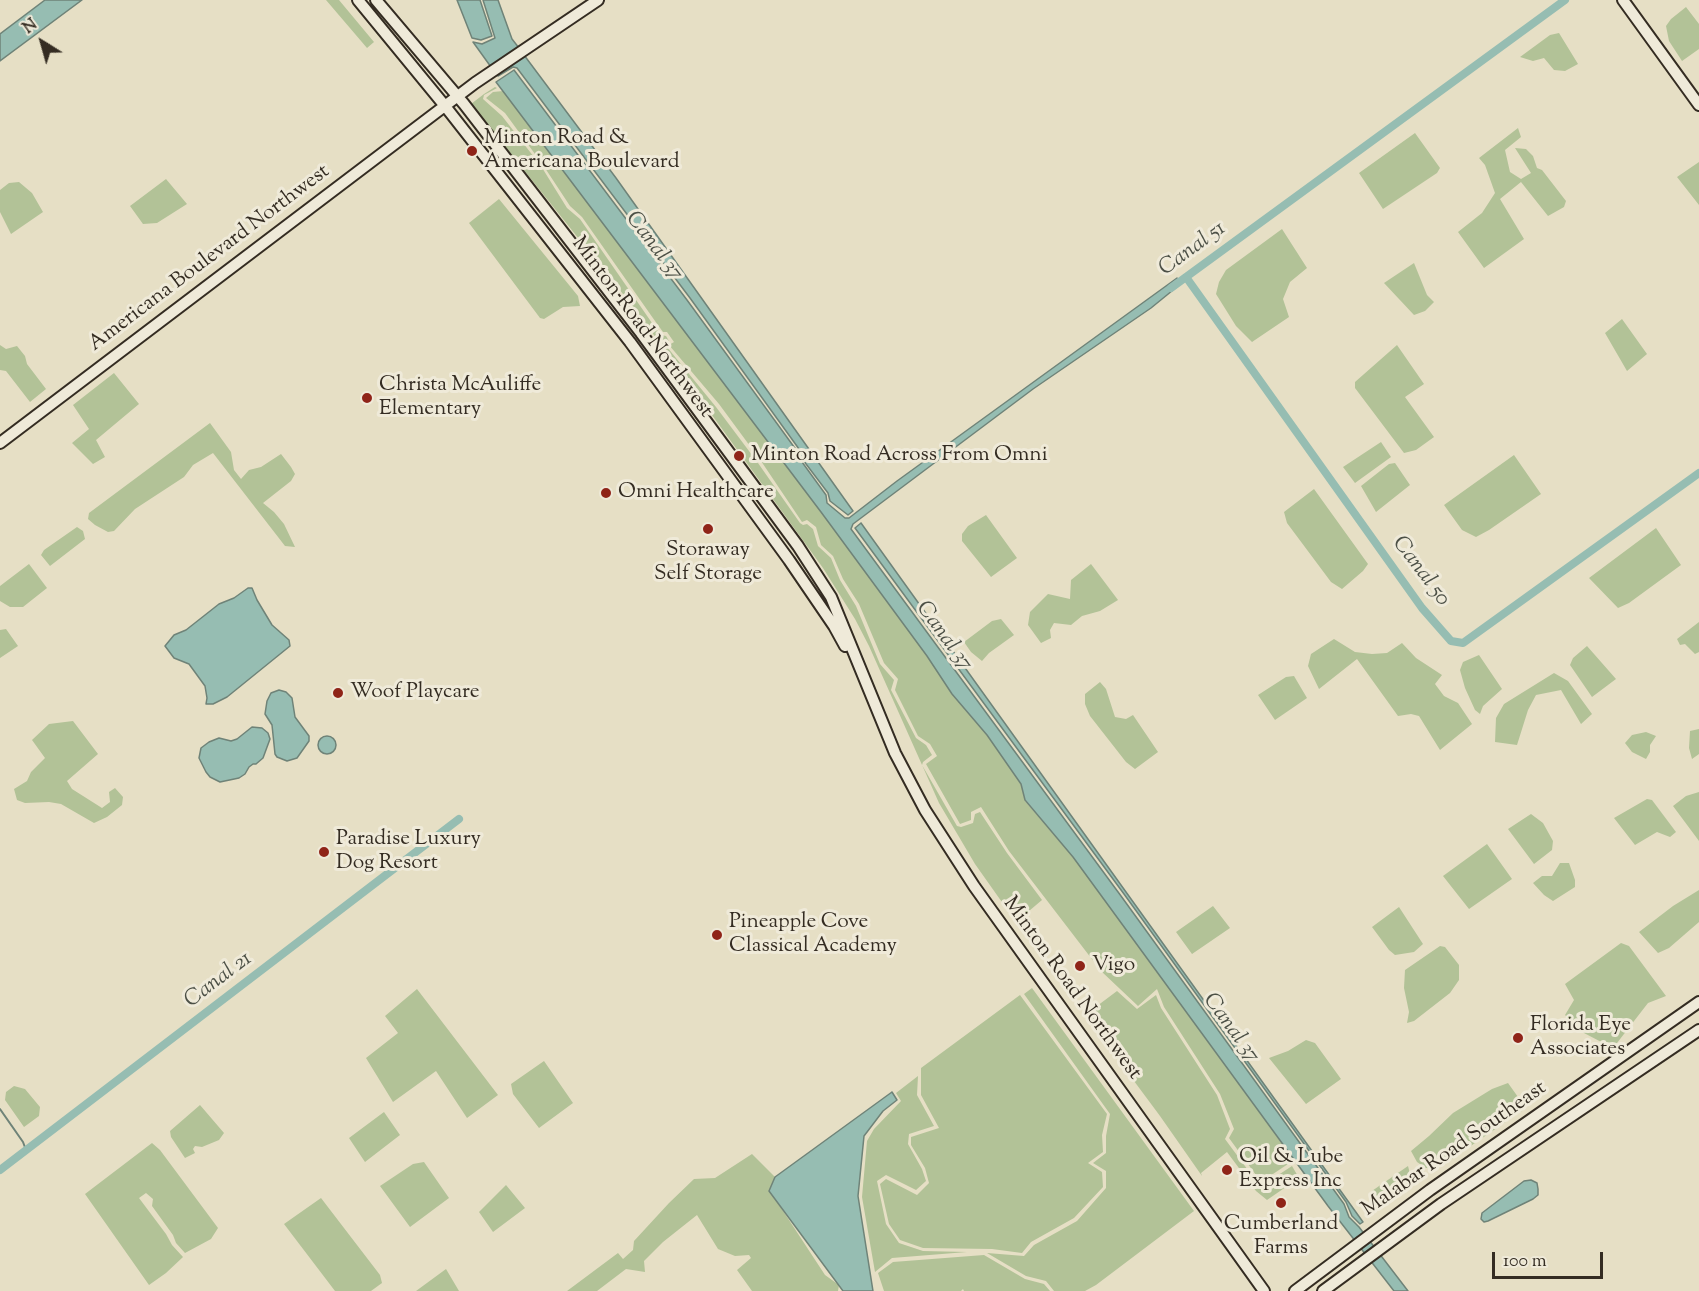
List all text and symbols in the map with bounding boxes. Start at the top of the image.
north arrow [12,12,72,72]
text: N [19,14,43,40]
place label: Minton Road & Americana Boulevard [484,126,680,176]
marker: Minton Road & Americana Boulevard [465,144,479,158]
street label: Americana Boulevard Northwest [84,160,336,358]
water label: Canal 37 [618,207,688,287]
water label: Canal 51 [1154,217,1232,283]
street label: Minton Road Northwest [565,233,717,423]
place label: Christa McAuliffe Elementary [379,373,541,423]
marker: Christa McAuliffe Elementary [360,391,374,405]
place label: Minton Road Across From Omni [751,443,1048,469]
marker: Minton Road Across From Omni [732,449,746,463]
place label: Omni Healthcare [618,480,774,506]
marker: Omni Healthcare [599,486,613,500]
marker: Storaway Self Storage [701,522,715,536]
water label: Canal 50 [1385,532,1455,612]
place label: Storaway Self Storage [654,538,762,588]
water label: Canal 37 [909,597,977,677]
place label: Woof Playcare [350,680,480,706]
marker: Woof Playcare [331,686,345,700]
place label: Paradise Luxury Dog Resort [336,827,481,877]
marker: Paradise Luxury Dog Resort [317,845,331,859]
street label: Minton Road Northwest [996,893,1146,1085]
place label: Pineapple Cove Classical Academy [729,910,897,960]
marker: Pineapple Cove Classical Academy [710,928,724,942]
water label: Canal 21 [180,947,258,1015]
place label: Vigo [1092,953,1135,979]
marker: Vigo [1073,959,1087,973]
water label: Canal 37 [1196,989,1264,1069]
place label: Florida Eye Associates [1530,1013,1631,1063]
marker: Florida Eye Associates [1511,1031,1525,1045]
street label: Malabar Road Southeast [1358,1077,1552,1223]
place label: Oil & Lube Express Inc [1239,1145,1343,1195]
marker: Oil & Lube Express Inc [1220,1163,1234,1177]
marker: Cumberland Farms [1274,1196,1288,1210]
place label: Cumberland Farms [1224,1212,1338,1262]
scale bar [1495,1240,1606,1278]
text: 100 m [1503,1249,1547,1275]

